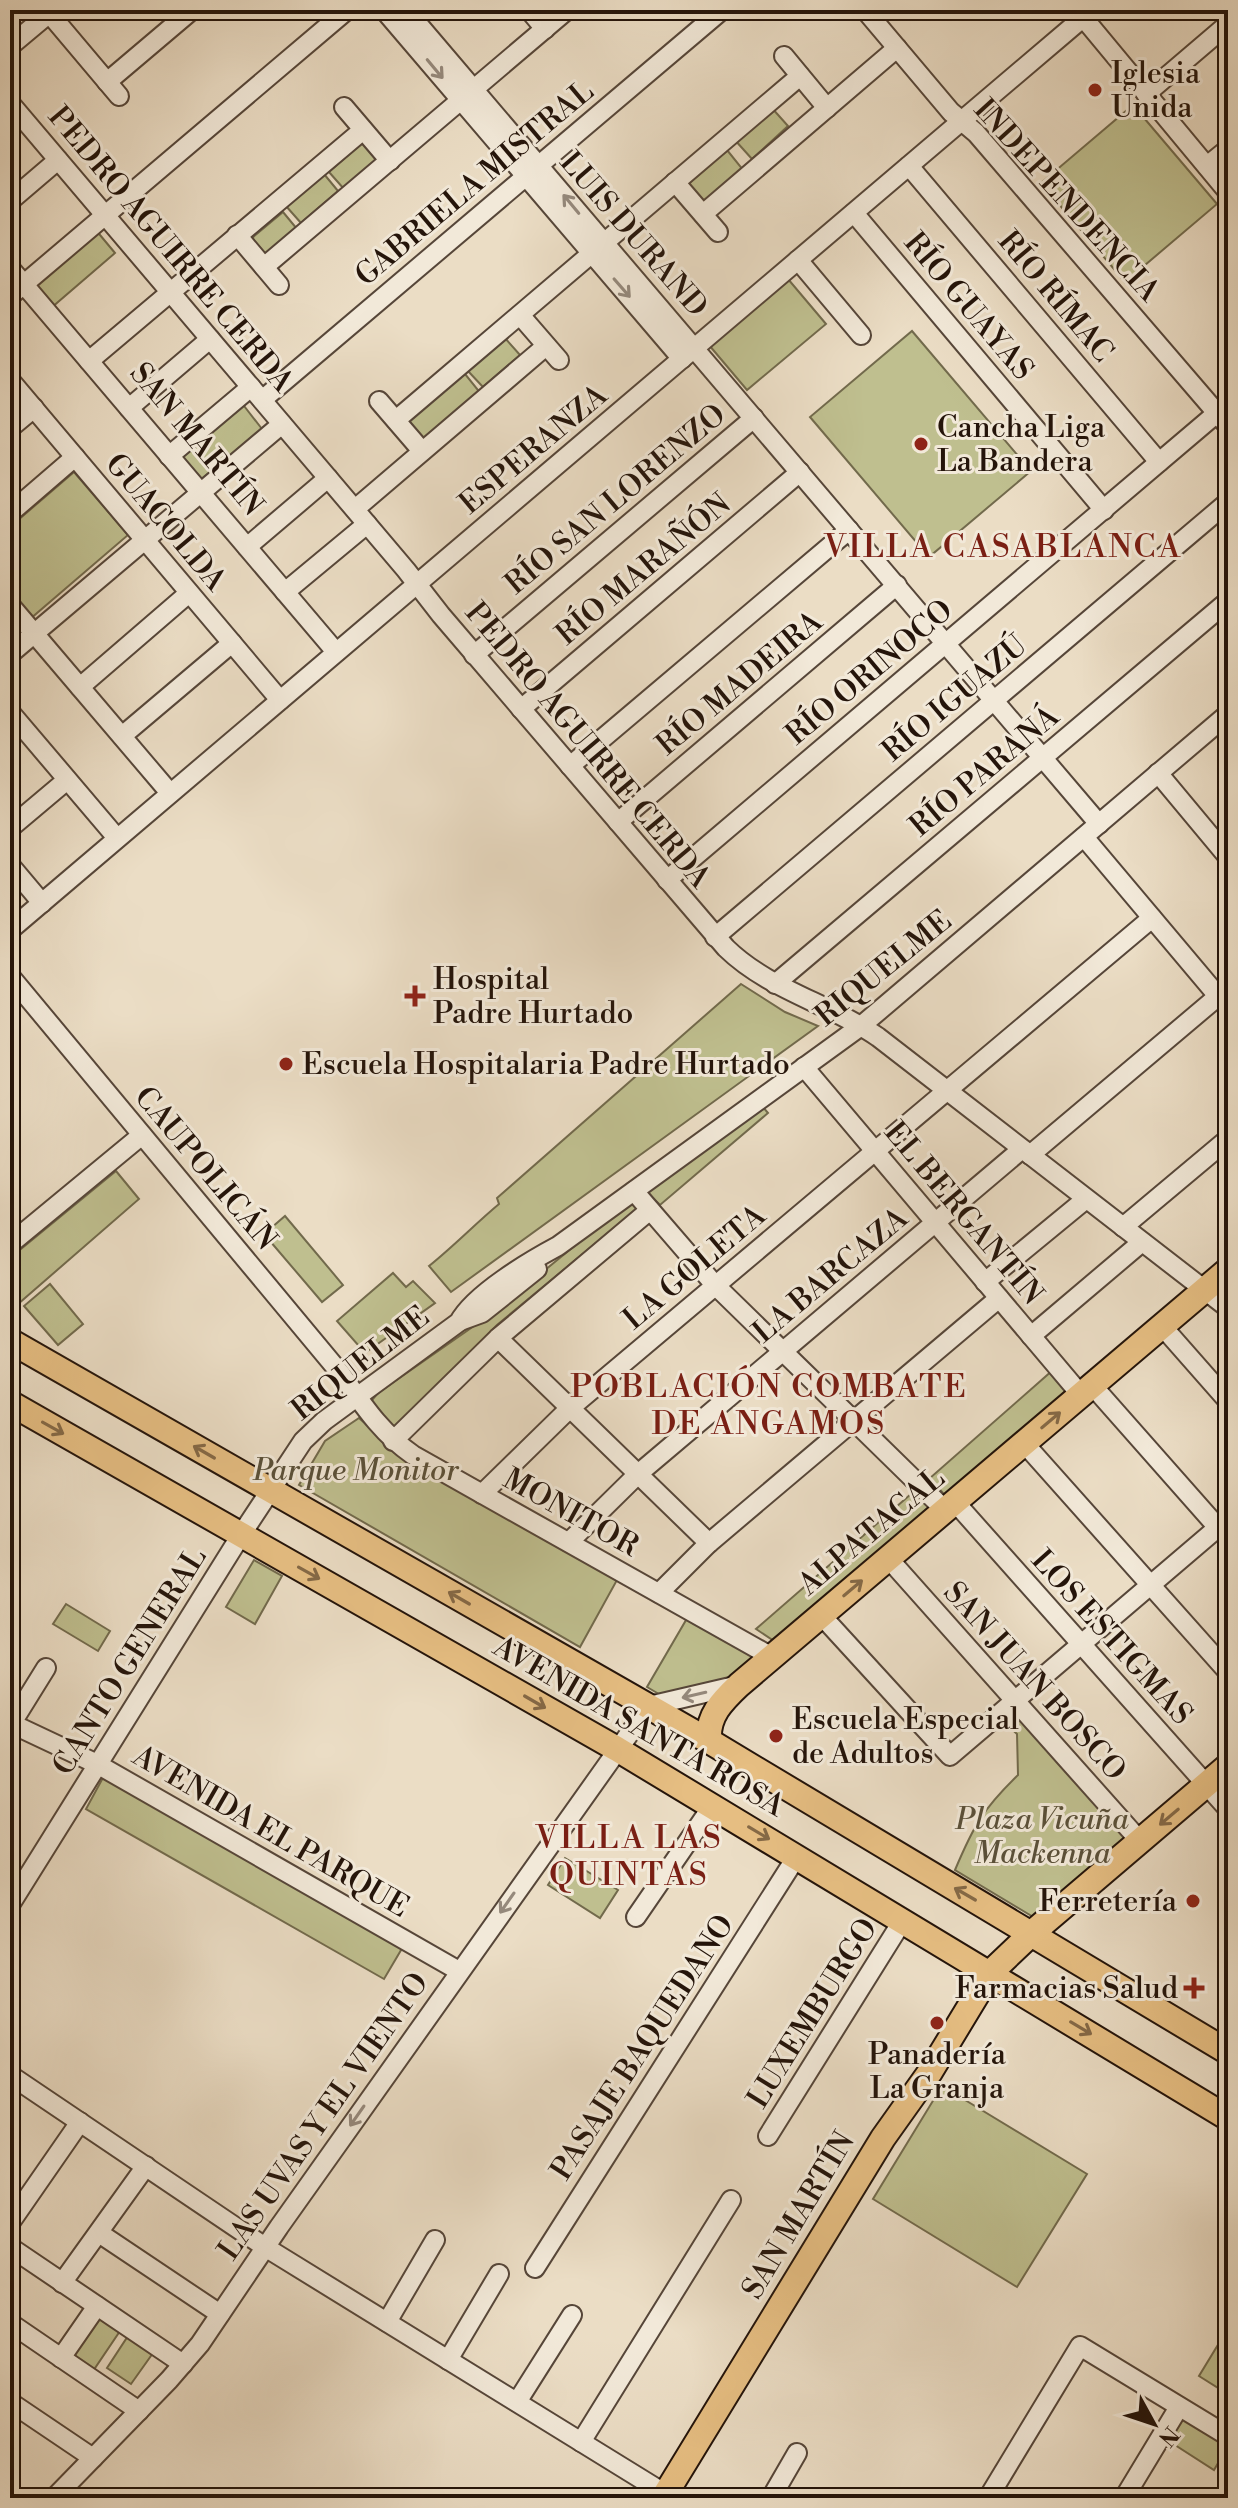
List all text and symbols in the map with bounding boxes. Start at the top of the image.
place label: Iglesia Unida [1111,55,1201,127]
one-way arrow [426,59,444,79]
street label: GABRIELA MISTRAL [348,73,602,295]
marker: Iglesia Unida [1086,81,1104,99]
street label: INDEPENDENCIA [965,91,1168,311]
street label: PEDRO AGUIRRE CERDA [39,99,302,402]
street label: LUIS DURAND [551,144,715,325]
one-way arrow [562,194,580,214]
street label: RÍO RÍMAC [989,222,1123,370]
street label: RÍO GUAYAS [895,224,1043,388]
one-way arrow [613,278,631,298]
street label: SAN MARTÍN [121,354,273,524]
street label: ESPERANZA [452,376,617,523]
street label: RÍO SAN LORENZO [496,395,734,603]
place label: Cancha Liga La Bandera [937,409,1106,481]
marker: Cancha Liga La Bandera [912,435,930,453]
street label: GUACOLDA [97,446,235,600]
street label: RÍO MARAÑÓN [547,484,739,654]
district label: VILLA CASABLANCA [823,527,1182,567]
street label: RÍO ORINOCO [777,590,961,754]
street label: PEDRO AGUIRRE CERDA [456,595,719,898]
street label: RÍO MADEIRA [648,601,831,764]
street label: RÍO IGUAZÚ [873,626,1035,770]
street label: RÍO PARANÁ [901,696,1068,845]
street label: RIQUELME [808,902,960,1035]
place label: Hospital Padre Hurtado [433,961,633,1033]
marker: Hospital Padre Hurtado [404,985,426,1007]
place label: Escuela Hospitalaria Padre Hurtado [302,1046,790,1084]
marker: Escuela Hospitalaria Padre Hurtado [277,1055,295,1073]
street label: CAUPOLICÁN [126,1078,286,1258]
street label: EL BERGANTÍN [875,1113,1053,1313]
street label: LA GOLETA [616,1196,775,1338]
street label: LA BARCAZA [745,1199,917,1352]
street label: RIQUELME [284,1298,437,1429]
district label: POBLACIÓN COMBATE DE ANGAMOS [570,1365,968,1444]
one-way arrow [1040,1411,1061,1429]
one-way arrow [41,1421,65,1436]
one-way arrow [193,1443,216,1459]
park label: Parque Monitor [252,1452,460,1490]
street label: MONITOR [496,1460,646,1566]
street label: ALPATACAL [790,1460,953,1605]
street label: CANTO GENERAL [44,1540,215,1783]
street label: LOS ESTIGMAS [1022,1542,1200,1733]
one-way arrow [297,1565,320,1581]
street label: SAN JUAN BOSCO [935,1574,1134,1789]
one-way arrow [842,1579,862,1597]
one-way arrow [448,1590,472,1605]
street label: AVENIDA SANTA ROSA [485,1627,792,1826]
one-way arrow [681,1688,707,1703]
one-way arrow [523,1694,546,1710]
place label: Escuela Especial de Adultos [792,1701,1019,1773]
marker: Escuela Especial de Adultos [767,1727,785,1745]
street label: AVENIDA EL PARQUE [125,1737,415,1926]
park label: Plaza Vicuña Mackenna [954,1801,1129,1873]
one-way arrow [1159,1808,1179,1826]
district label: VILLA LAS QUINTAS [534,1818,723,1895]
one-way arrow [747,1825,770,1841]
place label: Ferretería [1039,1883,1178,1921]
one-way arrow [954,1885,977,1901]
one-way arrow [499,1892,515,1914]
marker: Ferretería [1184,1892,1202,1910]
street label: PASAJE BAQUEDANO [543,1908,743,2187]
street label: LUXEMBURGO [739,1912,886,2116]
street label: LAS UVAS Y EL VIENTO [210,1966,438,2268]
place label: Farmacias Salud [955,1970,1178,2008]
marker: Farmacias Salud [1185,1979,1203,1997]
marker: Panadería La Granja [928,2014,946,2032]
one-way arrow [1069,2021,1092,2037]
place label: Panadería La Granja [868,2036,1007,2108]
one-way arrow [349,2104,365,2126]
street label: SAN MARTÍN [732,2124,864,2306]
north arrow [1114,2384,1194,2464]
text: N [1152,2421,1184,2452]

